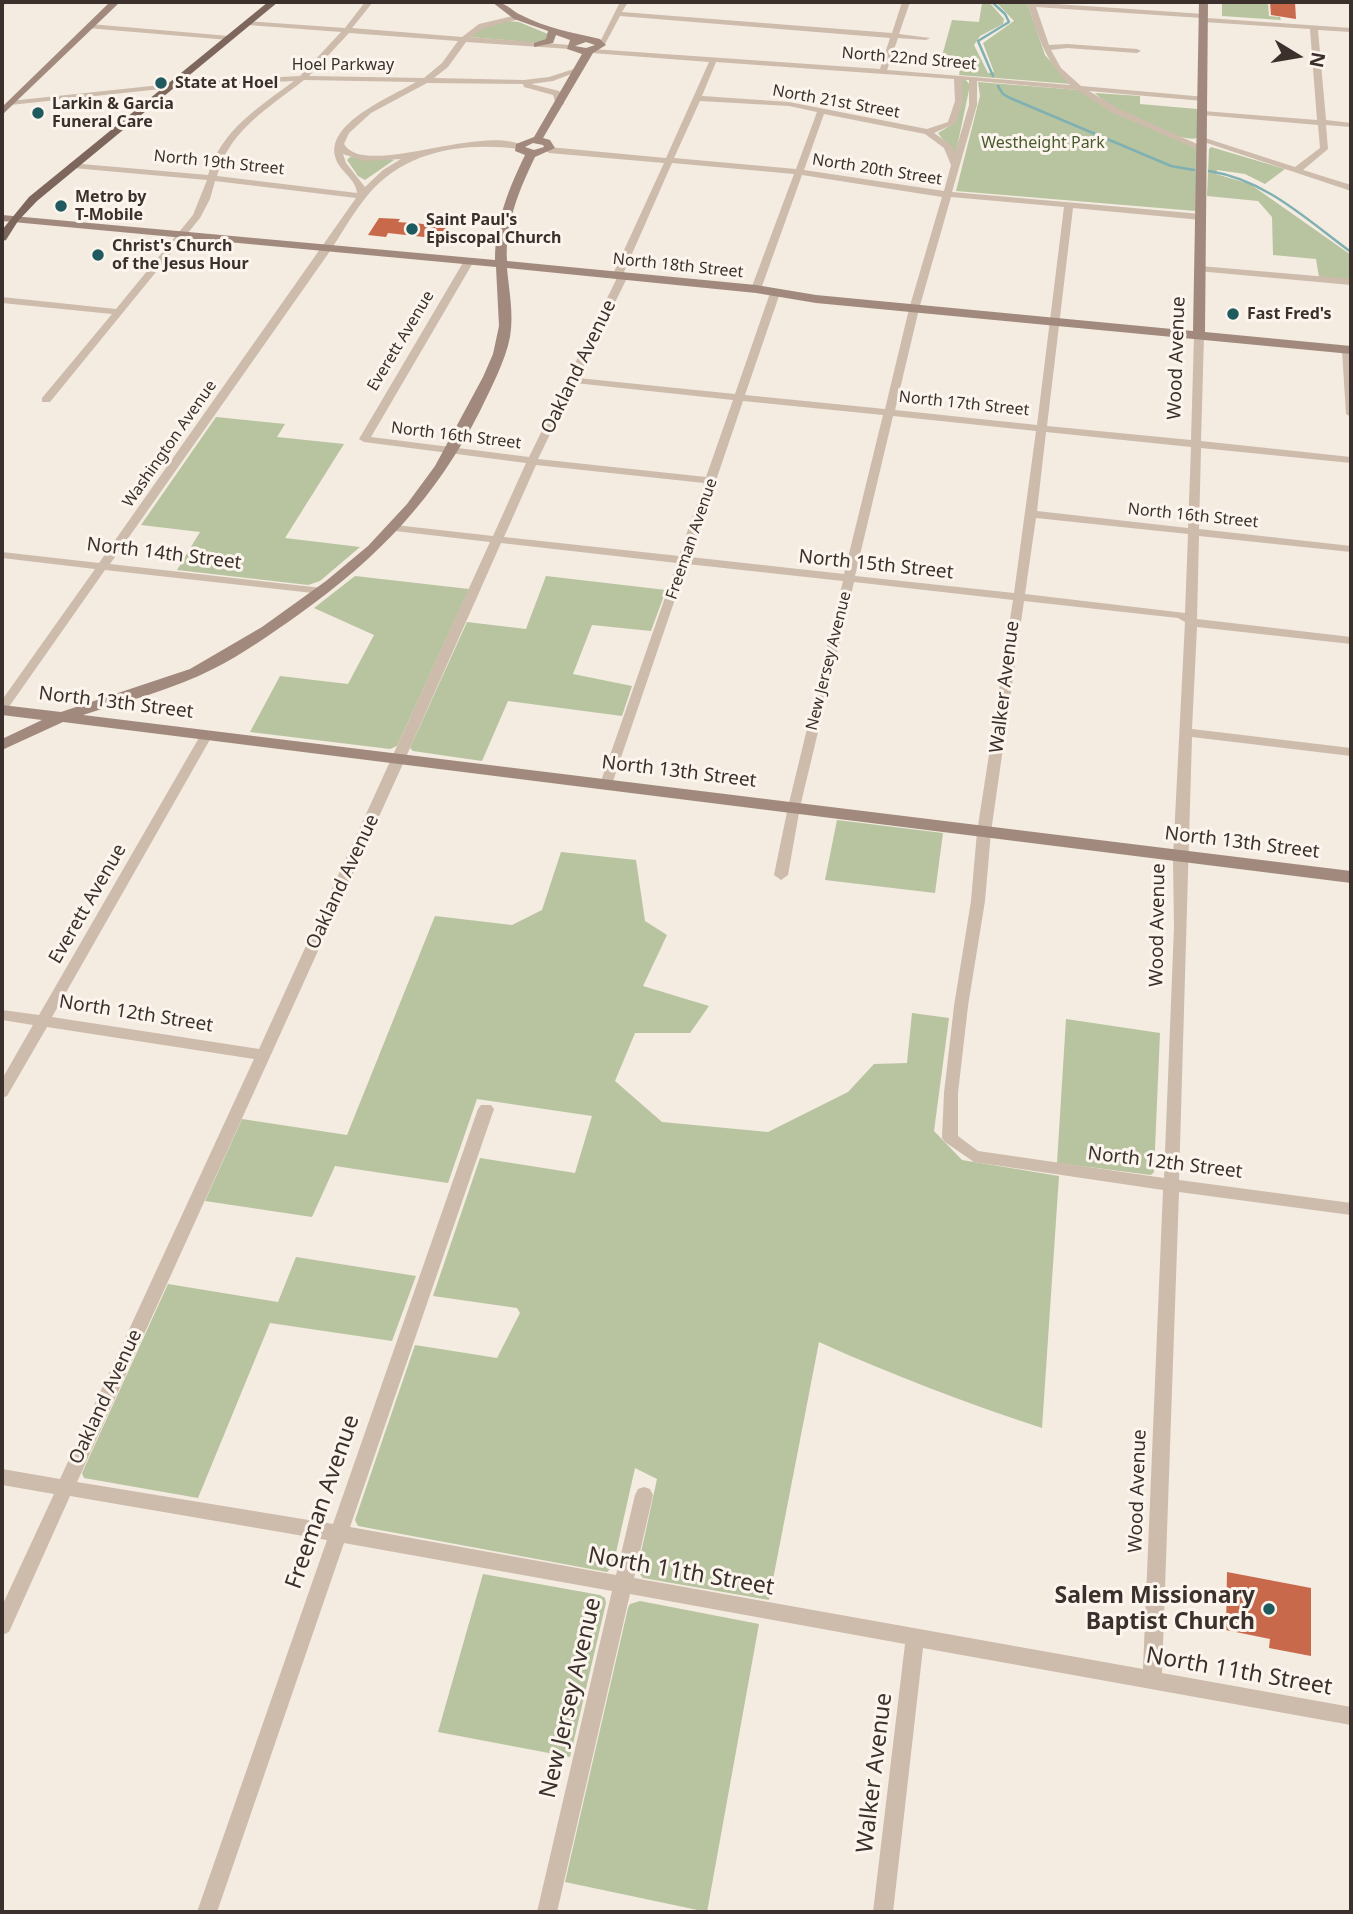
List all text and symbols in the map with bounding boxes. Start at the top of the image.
north arrow [1262,21,1332,91]
street label: North 22nd Street [841,44,977,74]
text: N [1303,50,1332,70]
street label: Hoel Parkway [292,55,394,75]
place label: State at Hoel [175,73,278,93]
marker: State at Hoel [153,75,169,91]
street label: North 21st Street [771,81,901,123]
place label: Larkin & Garcia Funeral Care [52,94,174,132]
marker: Larkin & Garcia Funeral Care [30,105,46,121]
park label: Westheight Park [981,133,1105,153]
street label: North 19th Street [153,147,285,179]
street label: North 20th Street [811,150,943,190]
place label: Metro by T-Mobile [75,187,147,225]
marker: Metro by T-Mobile [53,198,69,214]
place label: Saint Paul's Episcopal Church [426,210,561,248]
marker: Saint Paul's Episcopal Church [404,221,420,237]
place label: Christ's Church of the Jesus Hour [112,236,249,274]
marker: Christ's Church of the Jesus Hour [90,247,106,263]
street label: North 18th Street [612,250,744,282]
street label: Everett Avenue [364,288,438,394]
street label: Oakland Avenue [537,296,621,438]
street label: Wood Avenue [1163,296,1191,420]
place label: Fast Fred's [1247,304,1332,324]
marker: Fast Fred's [1225,306,1241,322]
street label: Washington Avenue [119,377,221,511]
street label: North 17th Street [898,388,1030,420]
street label: North 16th Street [390,418,522,454]
street label: Freeman Avenue [662,476,722,602]
street label: North 16th Street [1127,500,1259,532]
street label: North 14th Street [85,533,243,575]
street label: North 15th Street [797,546,955,584]
street label: New Jersey Avenue [802,590,856,732]
street label: Walker Avenue [986,620,1024,754]
street label: North 13th Street [37,682,195,724]
street label: North 13th Street [600,751,758,793]
street label: Oakland Avenue [302,811,384,953]
street label: North 13th Street [1163,822,1321,864]
street label: Everett Avenue [45,840,131,968]
street label: Wood Avenue [1146,863,1170,987]
street label: North 12th Street [57,991,215,1037]
street label: North 12th Street [1086,1142,1244,1184]
street label: Oakland Avenue [65,1326,147,1468]
street label: Freeman Avenue [280,1411,366,1593]
street label: Wood Avenue [1124,1429,1152,1553]
street label: North 11th Street [586,1542,776,1602]
place label: Salem Missionary Baptist Church [1055,1582,1255,1636]
street label: New Jersey Avenue [535,1595,607,1801]
marker: Salem Missionary Baptist Church [1261,1601,1277,1617]
street label: North 11th Street [1144,1642,1334,1702]
street label: Walker Avenue [851,1691,899,1855]

